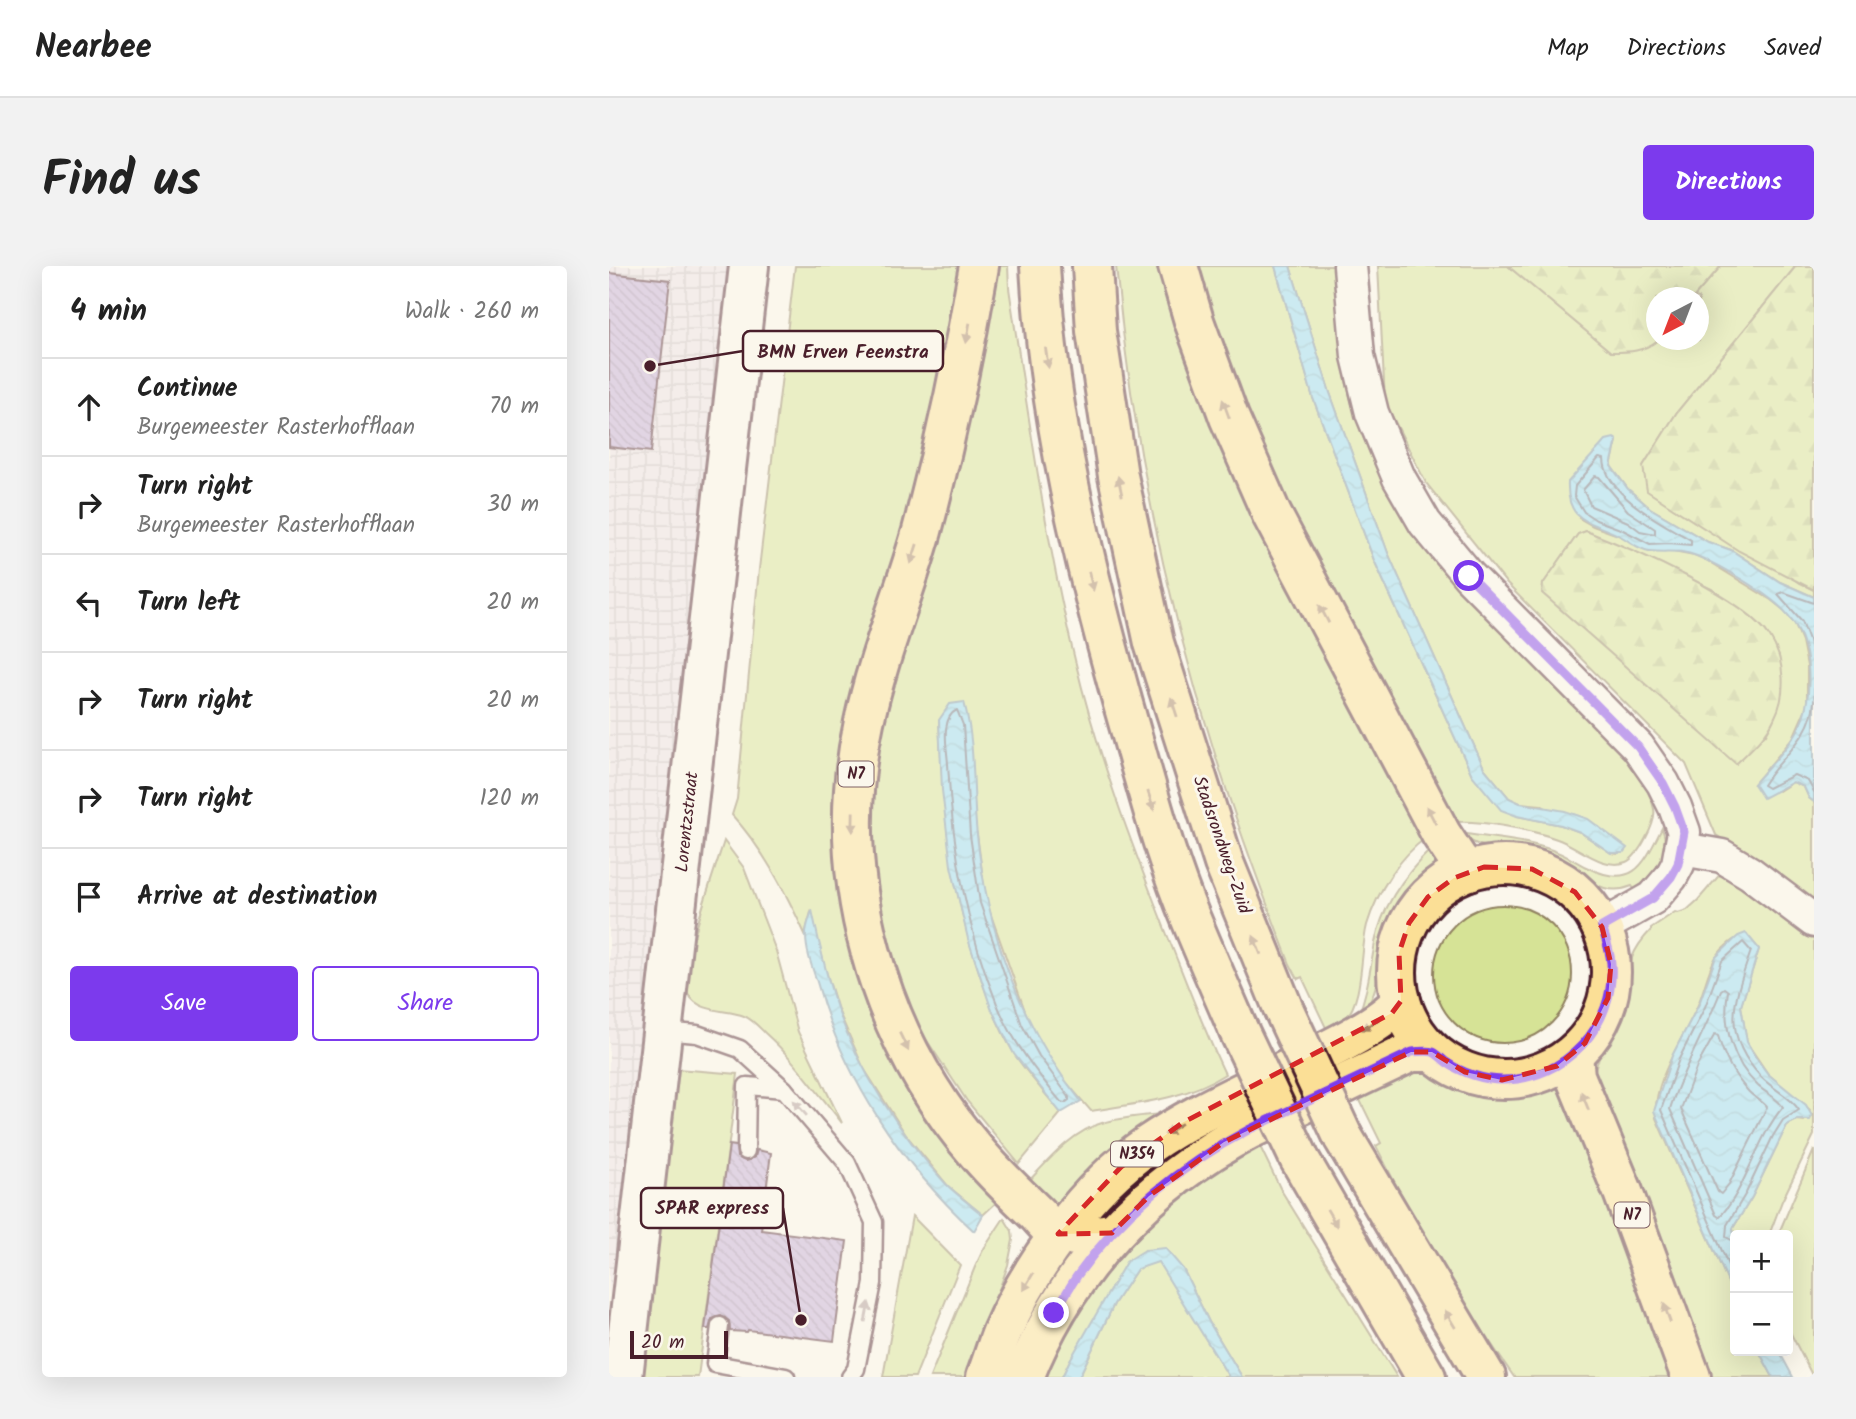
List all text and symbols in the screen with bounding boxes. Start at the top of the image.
text: Nearbee [35,22,152,75]
text: Map [1547,29,1589,68]
text: Directions [1627,29,1726,68]
text: Saved [1764,29,1821,68]
text: Find us [42,143,200,221]
button: Directions [1643,145,1814,220]
north arrow [1646,287,1709,350]
text: 4 min [70,288,147,336]
text: Walk · 260 m [405,294,539,330]
one-way arrow [962,322,973,344]
callout: BMN Erven Feenstra [743,331,943,371]
text: BMN Erven Feenstra [757,338,929,368]
one-way arrow [1042,347,1053,369]
text: Continue [137,368,238,410]
icon: ahead [70,388,108,426]
text: 70 m [489,389,539,425]
one-way arrow [1220,399,1231,420]
text: Burgemeester Rasterhofflaan [137,410,415,446]
text: Turn right [137,466,253,508]
one-way arrow [1115,475,1126,497]
icon: right [70,486,108,524]
text: 30 m [487,487,539,523]
text: Burgemeester Rasterhofflaan [137,508,415,544]
one-way arrow [908,544,919,565]
route start [1453,560,1484,591]
one-way arrow [1086,571,1097,593]
text: Turn left [137,582,240,624]
icon: left [70,584,108,622]
text: 20 m [487,585,539,621]
one-way arrow [1318,604,1330,624]
text: Turn right [137,680,253,722]
icon: right [70,682,108,720]
text: 20 m [487,683,539,719]
one-way arrow [1168,696,1179,717]
road number: N7 [839,761,873,786]
street label: Lorentzstraat [668,769,708,874]
street label: Stadsrondweg-Zuid [1184,772,1259,919]
text: Turn right [137,778,253,820]
icon: right [70,780,108,818]
text: 120 m [479,781,539,817]
one-way arrow [1146,790,1157,811]
one-way arrow [1425,805,1436,825]
one-way arrow [847,812,859,834]
text: Arrive at destination [137,876,377,918]
icon: arrive [70,878,108,916]
one-way arrow [1251,935,1263,955]
button: Save [70,966,298,1041]
button: Share [312,966,539,1041]
one-way arrow [1360,1019,1380,1031]
one-way arrow [899,1032,910,1052]
one-way arrow [1580,1090,1591,1111]
one-way arrow [793,1100,808,1117]
one-way arrow [1163,1122,1183,1135]
road number: N354 [1111,1142,1163,1166]
callout: SPAR express [641,1188,783,1228]
text: SPAR express [655,1194,769,1224]
road number: N7 [1615,1203,1649,1228]
one-way arrow [1326,1208,1338,1227]
map controls [1730,1230,1793,1356]
button: + [1730,1230,1793,1293]
one-way arrow [1022,1272,1035,1291]
button: − [1730,1293,1793,1356]
route end [1038,1297,1069,1328]
one-way arrow [862,1301,873,1323]
one-way arrow [1662,1302,1673,1323]
one-way arrow [1444,1309,1457,1328]
scale bar [630,1328,728,1360]
text: 20 m [641,1328,684,1358]

